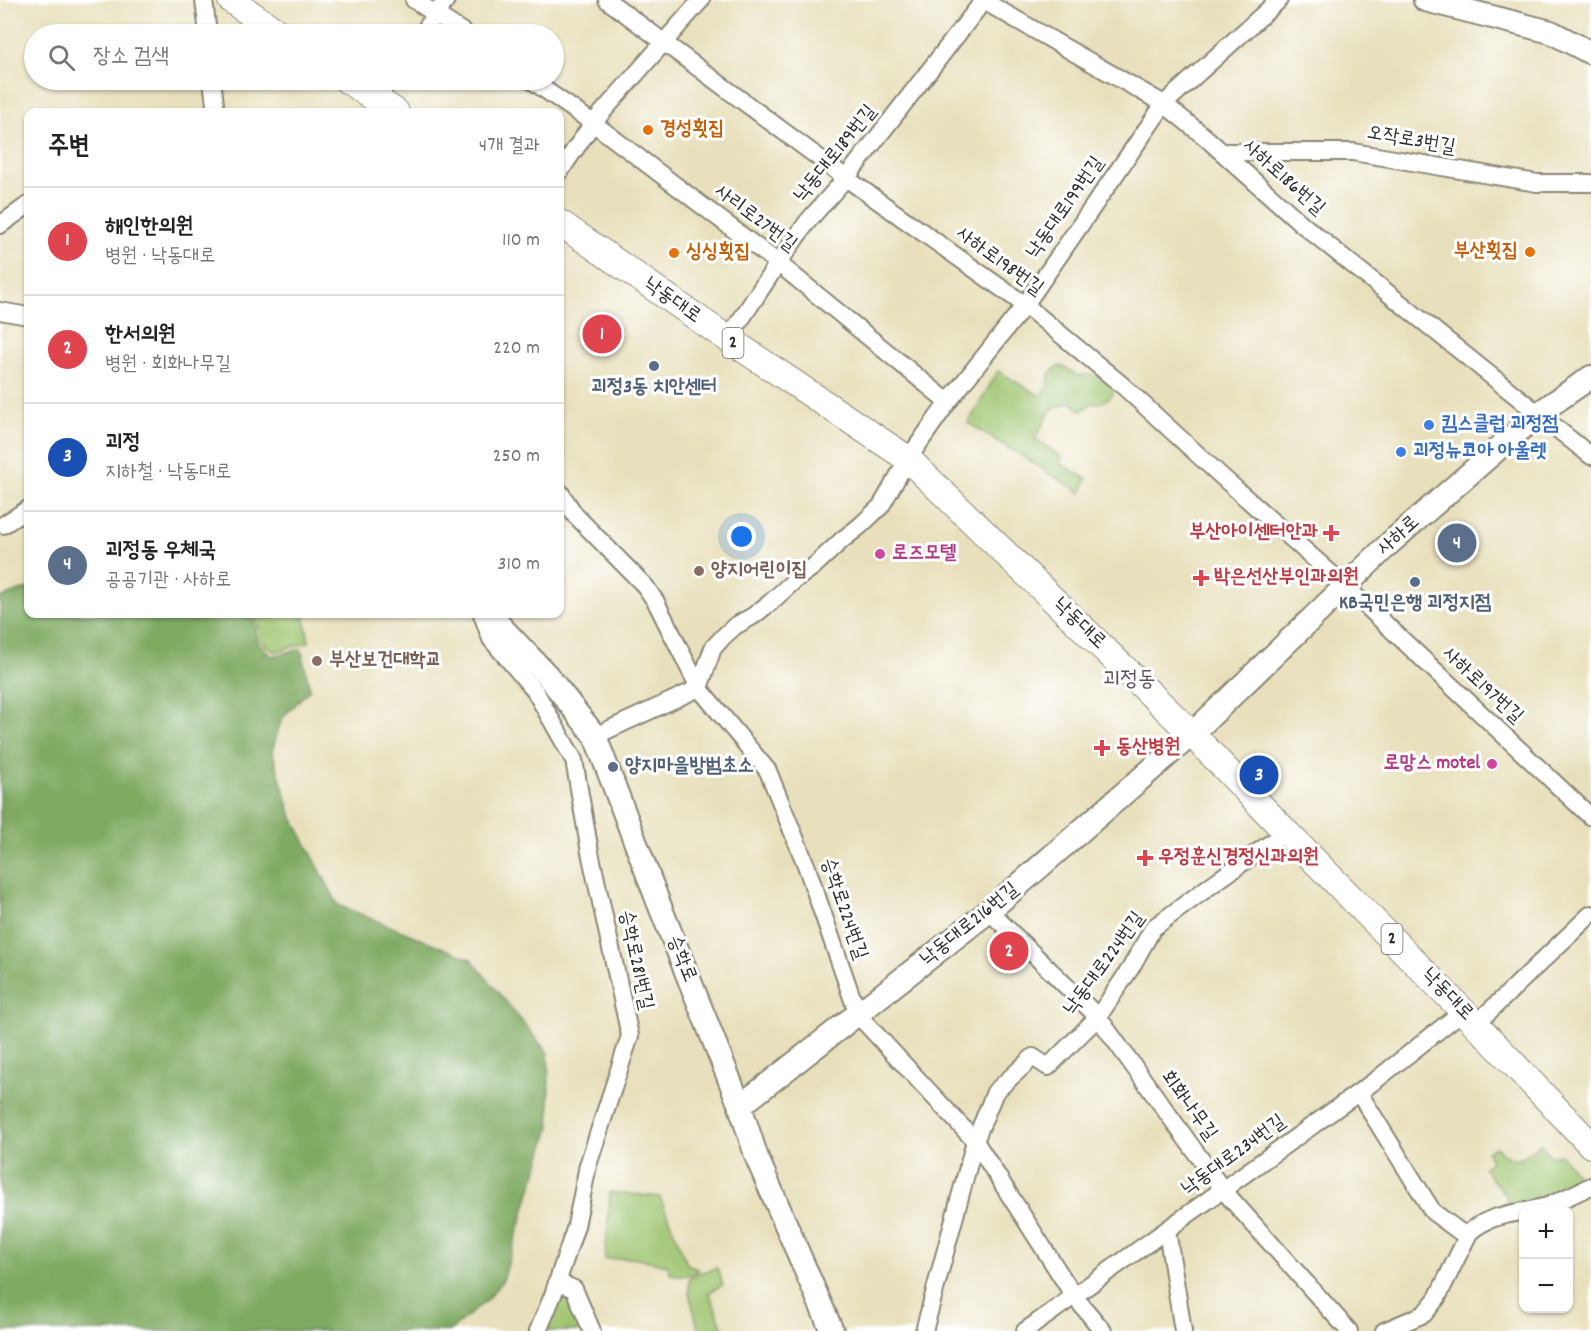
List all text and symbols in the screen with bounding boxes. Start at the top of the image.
search box [24,24,564,90]
icon: search [45,41,78,74]
text: 장소 검색 [93,42,169,73]
street label: 낙동대로189번길 [788,99,884,209]
place label: 경성횟집 [660,116,724,144]
street label: 오작로3번길 [1365,119,1457,163]
marker: 경성횟집 [641,123,655,137]
text: 주변 [48,129,90,166]
text: 4개 결과 [479,133,540,161]
street label: 사하로186번길 [1235,133,1331,223]
street label: 낙동대로199번길 [1020,151,1112,265]
street label: 사리로27번길 [708,179,802,259]
text: 해인한의원 [105,212,194,243]
street label: 사하로198번길 [949,221,1049,303]
text: 1 [65,227,70,255]
text: 110 m [502,227,540,255]
place label: 부산횟집 [1454,238,1518,266]
place label: 싱싱횟집 [686,239,750,267]
text: 병원 · 낙동대로 [105,243,215,271]
marker: 부산횟집 [1523,245,1537,259]
marker: 싱싱횟집 [667,246,681,260]
street label: 낙동대로 [638,271,706,331]
pin: 1 [582,312,622,356]
text: 한서의원 [105,320,176,351]
road number: 2 [722,328,744,358]
text: 2 [63,335,72,363]
text: 220 m [493,335,540,363]
text: 병원 · 회화나무길 [105,351,231,379]
marker: 괴정3동 치안센터 [647,359,661,373]
place label: 괴정3동 치안센터 [591,374,717,402]
place label: 킴스클럽 괴정점 [1441,411,1558,439]
marker: 킴스클럽 괴정점 [1422,418,1436,432]
text: 괴정 [105,428,140,459]
place label: 괴정뉴코아 아울렛 [1413,438,1546,466]
text: 3 [63,443,72,471]
text: 250 m [493,443,540,471]
marker: 괴정뉴코아 아울렛 [1394,445,1408,459]
text: 지하철 · 낙동대로 [105,459,231,487]
street label: 사하로 [1372,509,1426,563]
place label: 부산아이센터안과 [1189,519,1318,547]
pin: 4 [1438,520,1476,566]
your location [727,522,756,551]
marker: 부산아이센터안과 [1322,524,1340,542]
text: 괴정동 우체국 [105,536,216,567]
place label: 로즈모텔 [892,540,956,568]
marker: 로즈모텔 [873,547,887,561]
text: 4 [63,551,72,579]
text: 310 m [498,551,540,579]
place label: 양지어린이집 [711,557,808,585]
marker: 양지어린이집 [692,564,706,578]
place label: 박은선산부인과의원 [1214,564,1359,592]
text: 공공기관 · 사하로 [105,567,231,595]
marker: 박은선산부인과의원 [1192,569,1210,587]
marker: KB국민은행 괴정지점 [1408,575,1422,589]
place label: KB국민은행 괴정지점 [1339,590,1491,618]
street label: 낙동대로 [1046,592,1112,656]
street label: 사하로197번길 [1435,641,1529,731]
place label: 부산보건대학교 [329,647,442,675]
marker: 부산보건대학교 [310,654,324,668]
district label: 괴정동 [1102,665,1156,696]
place label: 동산병원 [1116,734,1180,762]
marker: 동산병원 [1093,739,1111,757]
place label: 로망스 motel [1384,750,1480,778]
pin: 3 [1240,752,1278,798]
place label: 양지마을방범초소 [625,753,754,781]
marker: 로망스 motel [1485,757,1499,771]
marker: 양지마을방범초소 [606,760,620,774]
place label: 우정훈신경정신과의원 [1158,844,1319,872]
marker: 우정훈신경정신과의원 [1136,849,1154,867]
street label: 승학로224번길 [812,854,874,964]
street label: 낙동대로216번길 [916,878,1024,972]
street label: 낙동대로224번길 [1058,906,1152,1022]
street label: 승학로281번길 [611,907,659,1013]
road number: 2 [1382,924,1402,954]
pin: 2 [990,928,1028,974]
street label: 승학로 [659,931,703,987]
street label: 낙동대로 [1415,962,1479,1028]
street label: 회화나무길 [1153,1065,1223,1147]
street label: 낙동대로234번길 [1176,1109,1292,1203]
map controls [1519,1205,1573,1313]
button: + [1519,1205,1573,1259]
button: − [1519,1259,1573,1313]

